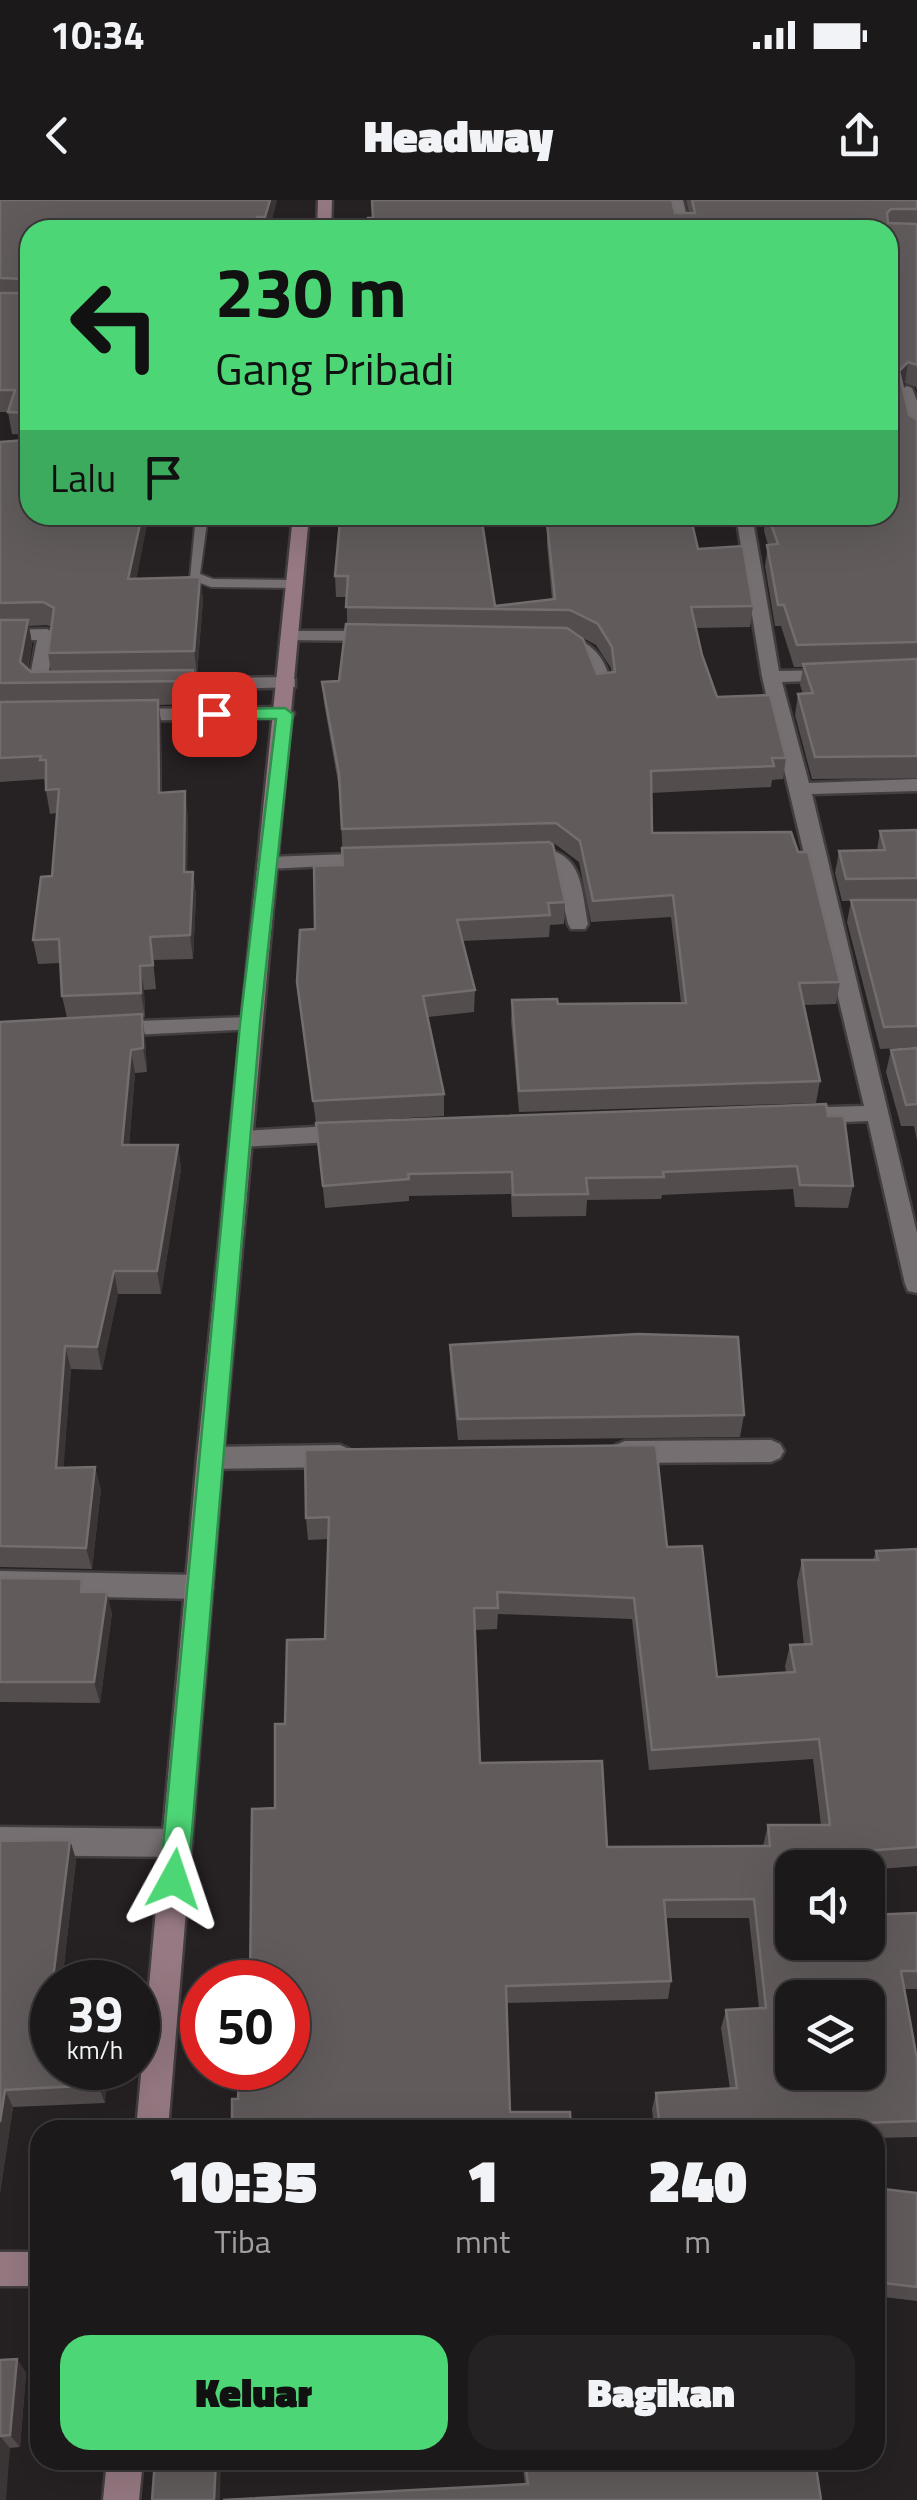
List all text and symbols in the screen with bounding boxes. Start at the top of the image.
text: 10:34 [50,6,145,64]
text: Headway [364,101,553,169]
icon: back [30,108,85,163]
icon: share [832,108,887,163]
text: 230 m [215,238,407,344]
icon: left [50,260,180,390]
text: Gang Pribadi [215,334,454,402]
text: Lalu [50,449,116,507]
icon: arrive [136,450,191,505]
pin [172,672,257,757]
icon: arrive [187,687,242,742]
position arrow [122,1827,226,1931]
map controls [775,1850,885,2090]
button: sound [775,1850,885,1960]
speed limit sign: 50 [180,1960,310,2090]
text: 39 [67,1975,123,2051]
button: layers [775,1980,885,2090]
text: km/h [67,2031,123,2069]
text: 10:35 [168,2134,317,2225]
text: 1 [466,2134,499,2225]
text: 240 [648,2134,747,2225]
text: Tiba [214,2217,271,2265]
text: mnt [455,2217,510,2265]
text: m [684,2217,711,2265]
button: Keluar [60,2335,448,2450]
button: Bagikan [468,2335,855,2450]

